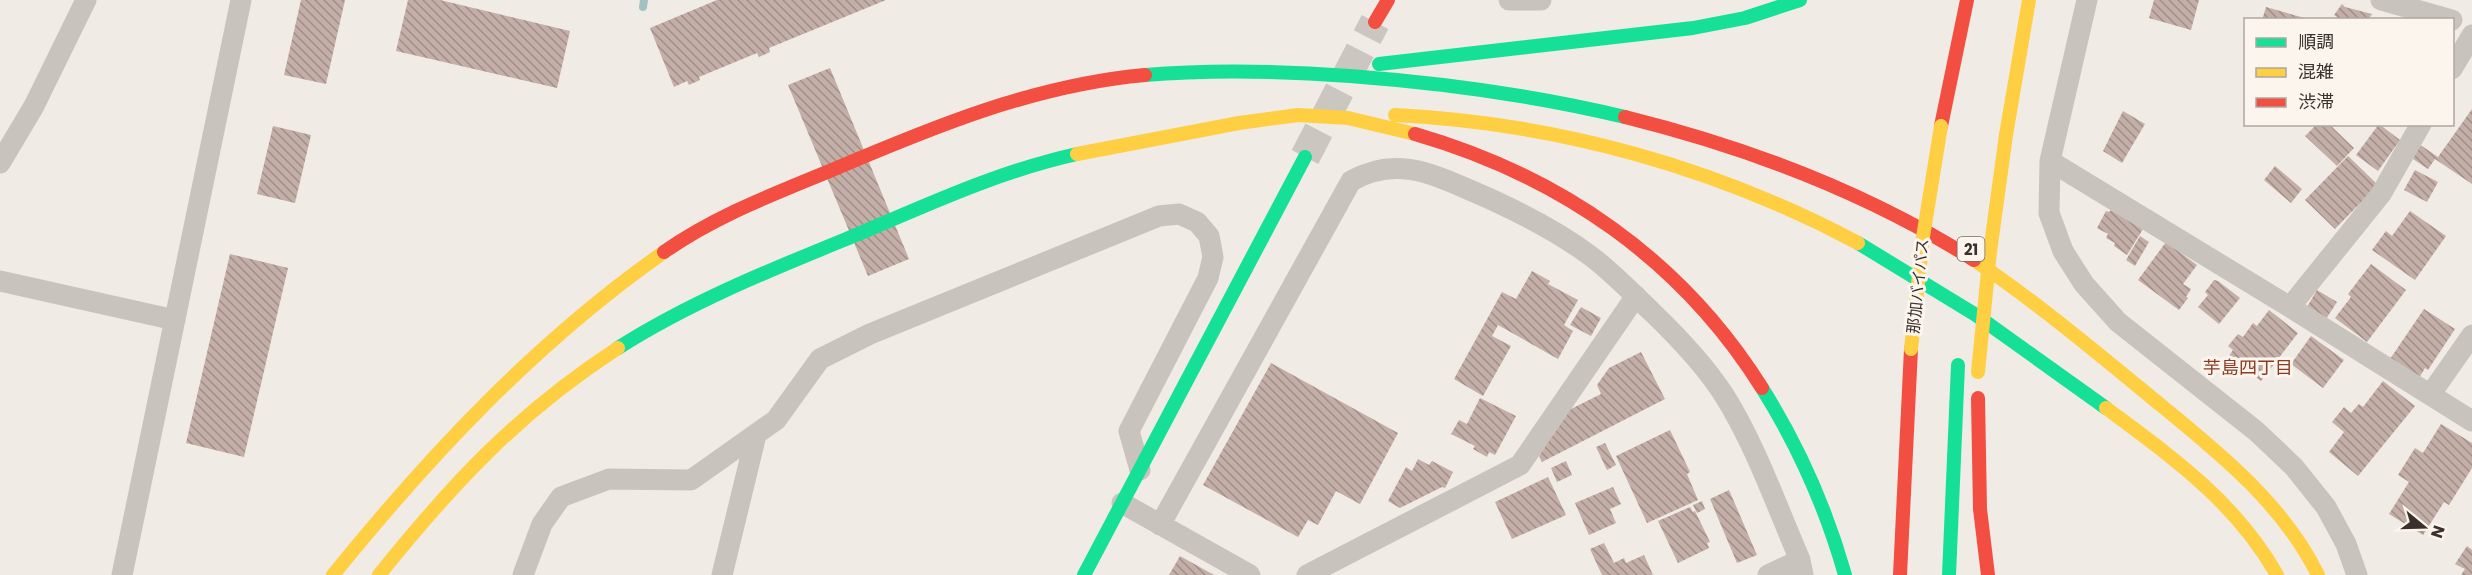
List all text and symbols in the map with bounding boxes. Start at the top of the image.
legend [2244,18,2454,126]
text: 順調 [2298,29,2334,54]
text: 混雑 [2298,59,2334,84]
text: 渋滞 [2298,89,2334,114]
street label: 那加バイパス [1902,237,1934,335]
road number: 21 [1958,237,1984,261]
district label: 芋島四丁目 [2203,355,2293,380]
north arrow [2394,497,2454,557]
text: N [2425,522,2451,541]

